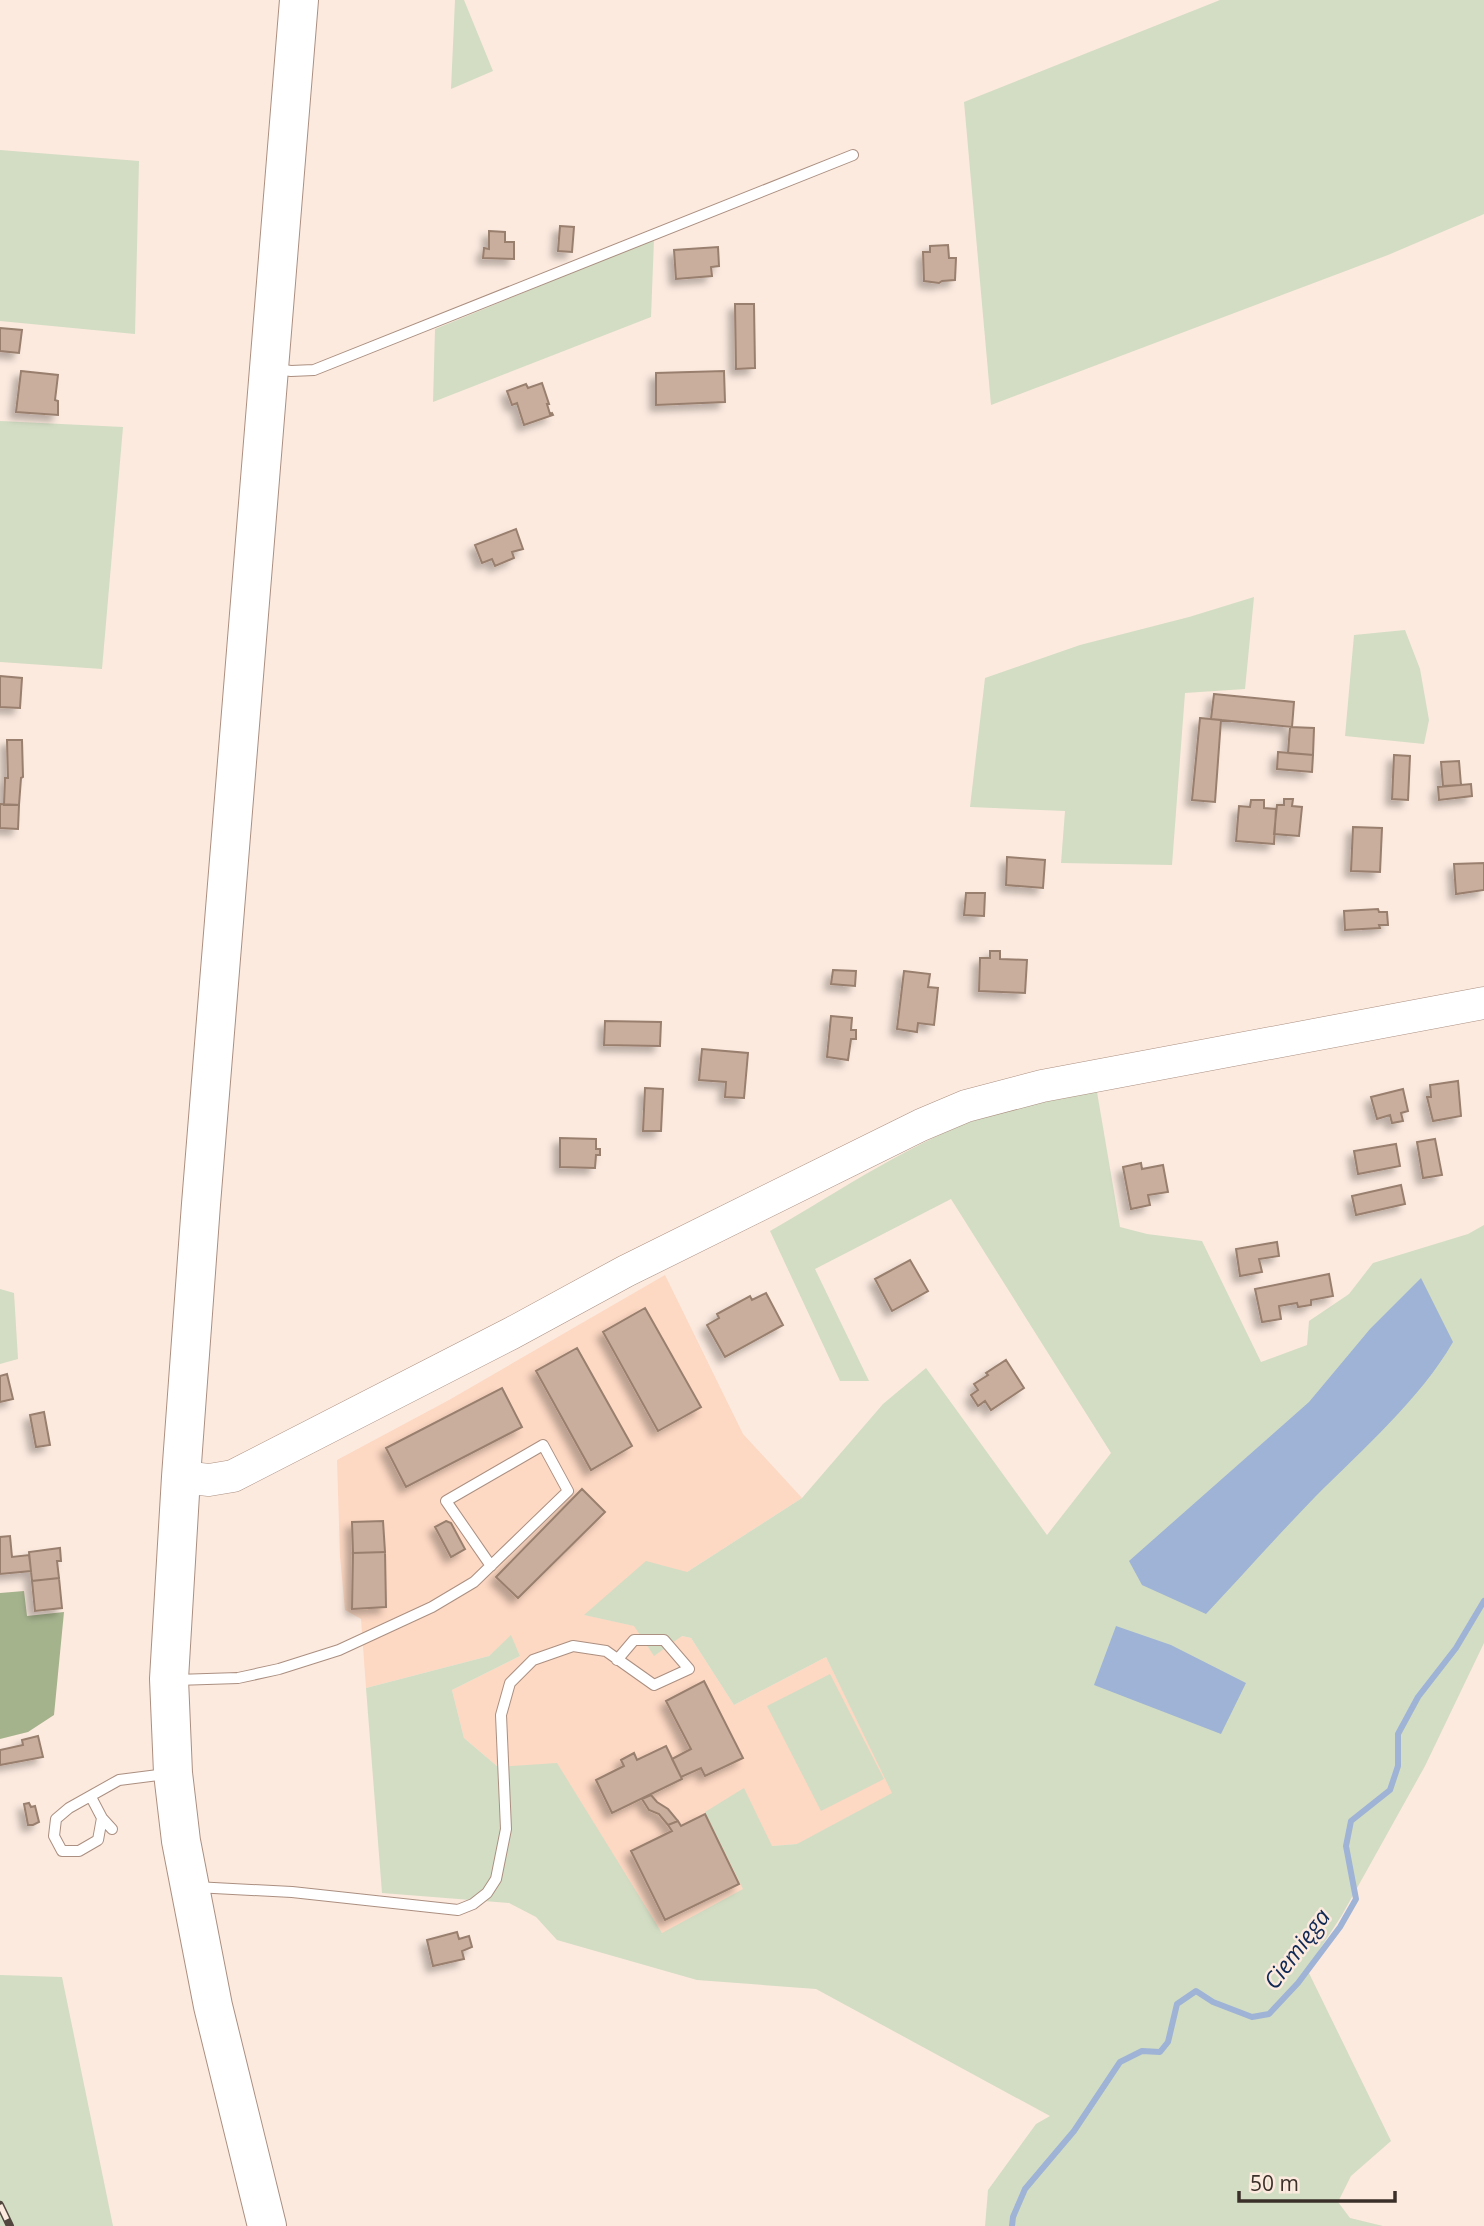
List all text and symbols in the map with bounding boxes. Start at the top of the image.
water label: Ciemięga [1255,1902,1337,1995]
scale bar [1239,2160,1395,2204]
text: 50 m [1250,2169,1299,2197]

